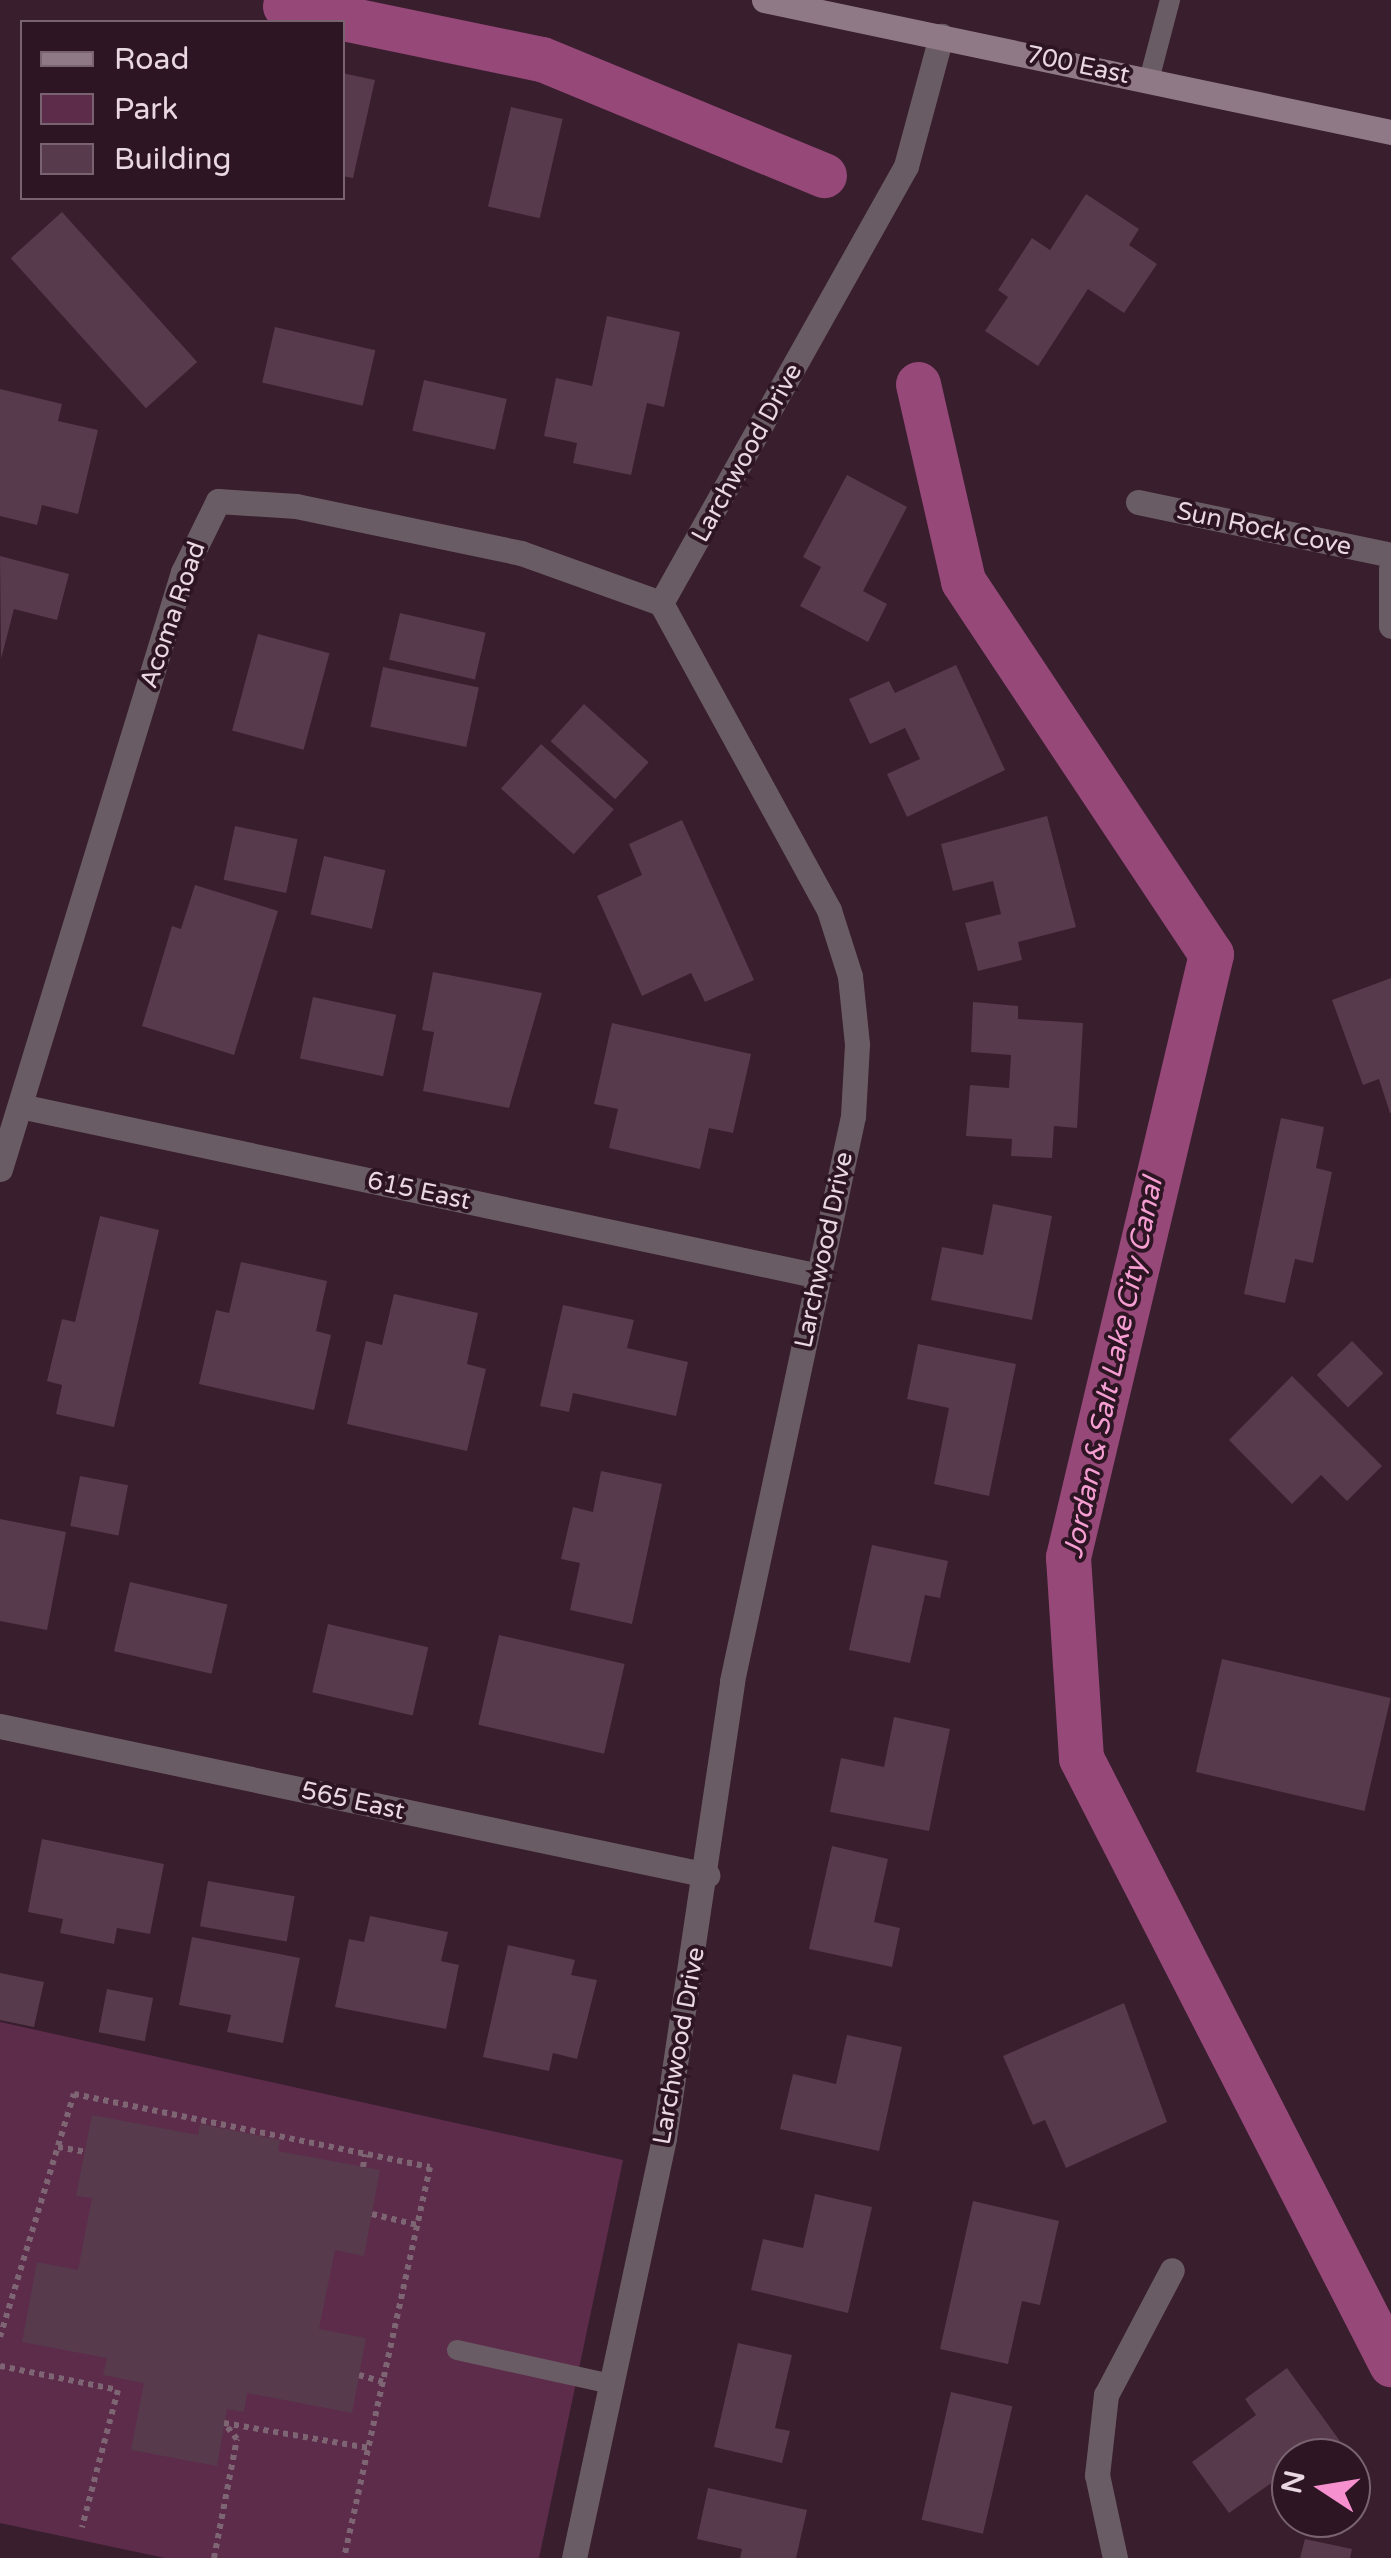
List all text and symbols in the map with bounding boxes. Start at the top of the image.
legend [20,20,345,200]
street label: 700 East [1024,39,1132,91]
text: Road [114,41,189,78]
text: Park [114,91,178,128]
text: Building [114,141,231,178]
street label: Larchwood Drive [685,358,809,548]
street label: Sun Rock Cove [1174,496,1354,562]
street label: Acoma Road [134,538,212,692]
street label: Larchwood Drive [789,1149,859,1351]
street label: 615 East [365,1165,473,1217]
water label: Jordan & Salt Lake City Canal [1056,1175,1170,1561]
street label: 565 East [299,1775,407,1827]
street label: Larchwood Drive [647,1945,711,2147]
north arrow [1271,2438,1371,2538]
text: N [1275,2468,1313,2497]

